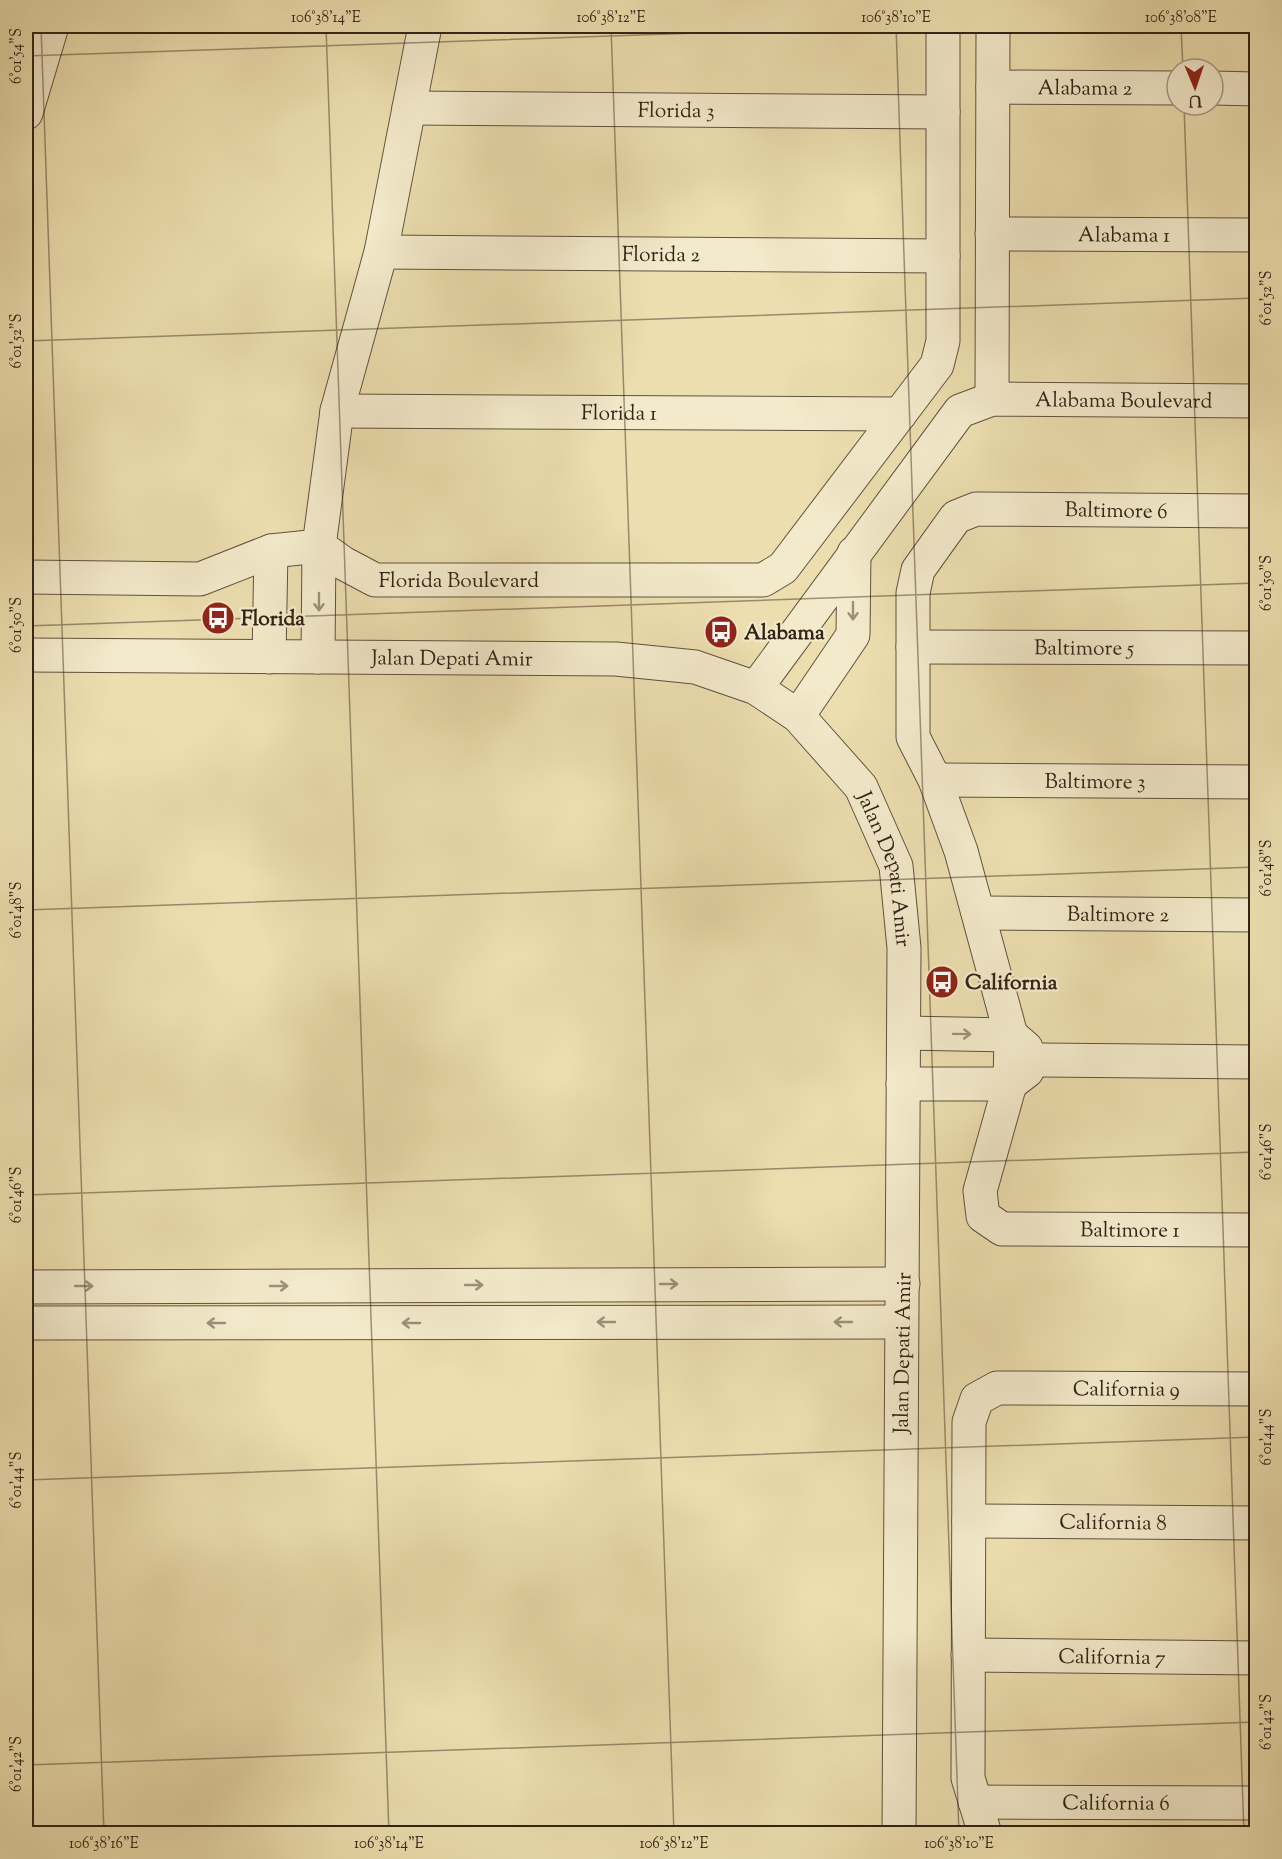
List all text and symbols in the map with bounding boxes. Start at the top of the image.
text: 106°38'14"E [291,8,361,29]
text: 106°38'12"E [576,8,646,29]
text: 106°38'10"E [861,8,931,29]
text: 106°38'08"E [1145,8,1217,29]
text: 6°01'54"S [7,28,28,84]
north arrow [1165,57,1225,117]
street label: Alabama 2 [1037,74,1133,105]
text: U [1188,88,1202,111]
street label: Florida 3 [637,97,715,127]
street label: Alabama 1 [1078,221,1170,252]
street label: Florida 2 [622,241,700,271]
text: 6°01'52"S [1257,270,1278,326]
text: 6°01'52"S [7,313,28,369]
street label: Alabama Boulevard [1035,386,1213,418]
street label: Florida 1 [581,399,657,430]
street label: Baltimore 6 [1064,496,1168,528]
text: 6°01'50"S [1257,555,1278,611]
street label: Florida Boulevard [378,567,539,597]
one-way arrow [313,591,325,611]
text: 6°01'50"S [7,597,28,653]
bus stop icon: Florida [200,600,236,636]
one-way arrow [848,601,859,621]
place label: Florida [241,605,305,635]
bus stop icon: Alabama [703,614,739,650]
place label: Alabama [744,619,825,649]
street label: Baltimore 5 [1034,634,1134,665]
street label: Jalan Depati Amir [370,644,533,675]
street label: Baltimore 3 [1044,768,1146,798]
street label: Jalan Depati Amir [847,786,917,948]
text: 6°01'48"S [1257,840,1278,896]
text: 6°01'48"S [7,882,28,938]
street label: Baltimore 2 [1067,901,1169,931]
bus stop icon: California [924,964,960,1000]
place label: California [965,969,1058,999]
one-way arrow [952,1028,972,1040]
text: 6°01'46"S [1257,1124,1278,1180]
text: 6°01'46"S [7,1167,28,1223]
street label: Baltimore 1 [1080,1216,1180,1247]
street label: Jalan Depati Amir [888,1272,920,1435]
one-way arrow [658,1278,678,1290]
one-way arrow [463,1279,483,1291]
one-way arrow [73,1280,93,1292]
one-way arrow [268,1280,288,1292]
one-way arrow [596,1316,616,1328]
one-way arrow [833,1316,853,1328]
one-way arrow [206,1317,226,1329]
one-way arrow [401,1317,421,1329]
street label: California 9 [1073,1375,1180,1406]
text: 6°01'44"S [1257,1409,1278,1465]
text: 6°01'44"S [7,1452,28,1508]
street label: California 8 [1059,1509,1167,1539]
street label: California 7 [1058,1643,1166,1674]
text: 6°01'42"S [1257,1694,1278,1750]
text: 6°01'42"S [7,1736,28,1792]
street label: California 6 [1062,1789,1170,1820]
text: 106°38'16"E [69,1834,139,1855]
text: 106°38'14"E [354,1834,424,1855]
text: 106°38'12"E [639,1834,709,1855]
text: 106°38'10"E [924,1834,994,1855]

